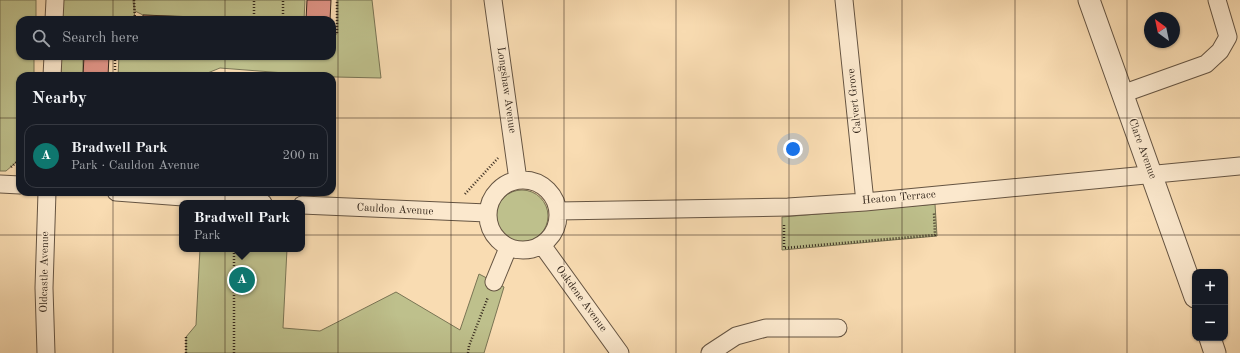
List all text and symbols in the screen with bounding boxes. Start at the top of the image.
north arrow [1144,12,1180,48]
search box [16,16,336,60]
icon: search [30,27,52,49]
text: Search here [62,31,139,46]
street label: Longshaw Avenue [494,46,518,134]
street label: Calvert Grove [846,68,864,134]
text: Nearby [32,90,87,107]
street label: Clare Avenue [1126,117,1158,181]
your location [783,139,803,159]
text: Bradwell Park [71,141,168,156]
text: A [41,149,51,162]
text: 200 m [282,149,319,162]
text: Park · Cauldon Avenue [71,159,199,172]
street label: Heaton Terrace [862,189,936,207]
popup [179,200,305,252]
street label: Cauldon Avenue [356,202,434,218]
text: Bradwell Park [194,211,290,226]
text: Park [194,229,220,242]
street label: Oldcastle Avenue [39,231,51,313]
street label: Oakdene Avenue [553,264,609,334]
pin: A [229,265,255,295]
map controls [1192,269,1228,341]
button: + [1192,269,1228,305]
button: − [1192,305,1228,341]

